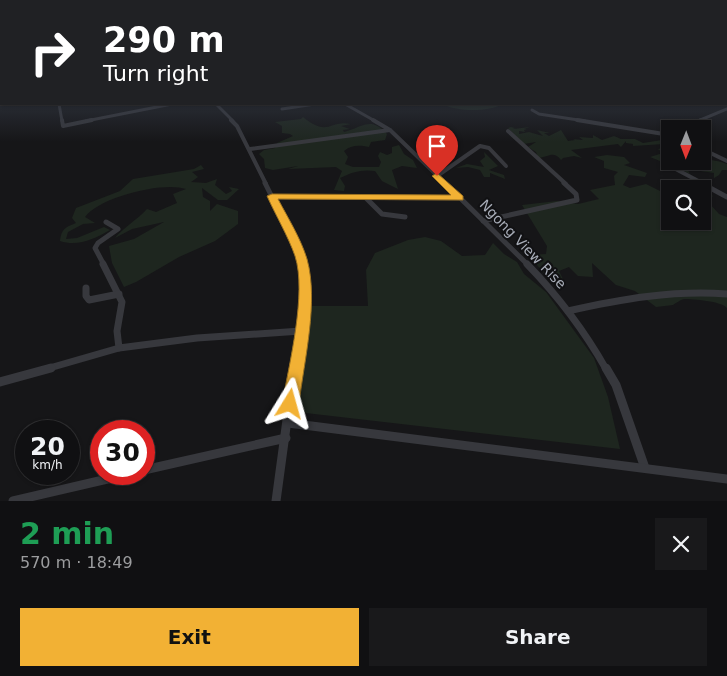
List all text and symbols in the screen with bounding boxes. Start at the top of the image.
icon: right [20,20,85,85]
text: 290 m [103,20,225,60]
text: Turn right [103,61,208,86]
north arrow [661,120,711,170]
map controls [661,120,711,230]
pin [416,125,458,176]
icon: arrive [423,132,451,160]
button: search [661,180,711,230]
street label: Ngong View Rise [476,196,570,292]
position arrow [263,377,315,429]
speed limit sign: 30 [90,420,155,485]
text: 20 [30,432,65,461]
text: km/h [32,458,63,472]
text: 2 min [20,516,114,551]
button: close [655,518,707,570]
text: 570 m · 18:49 [20,553,133,572]
button: Exit [20,608,359,666]
button: Share [369,608,707,666]

